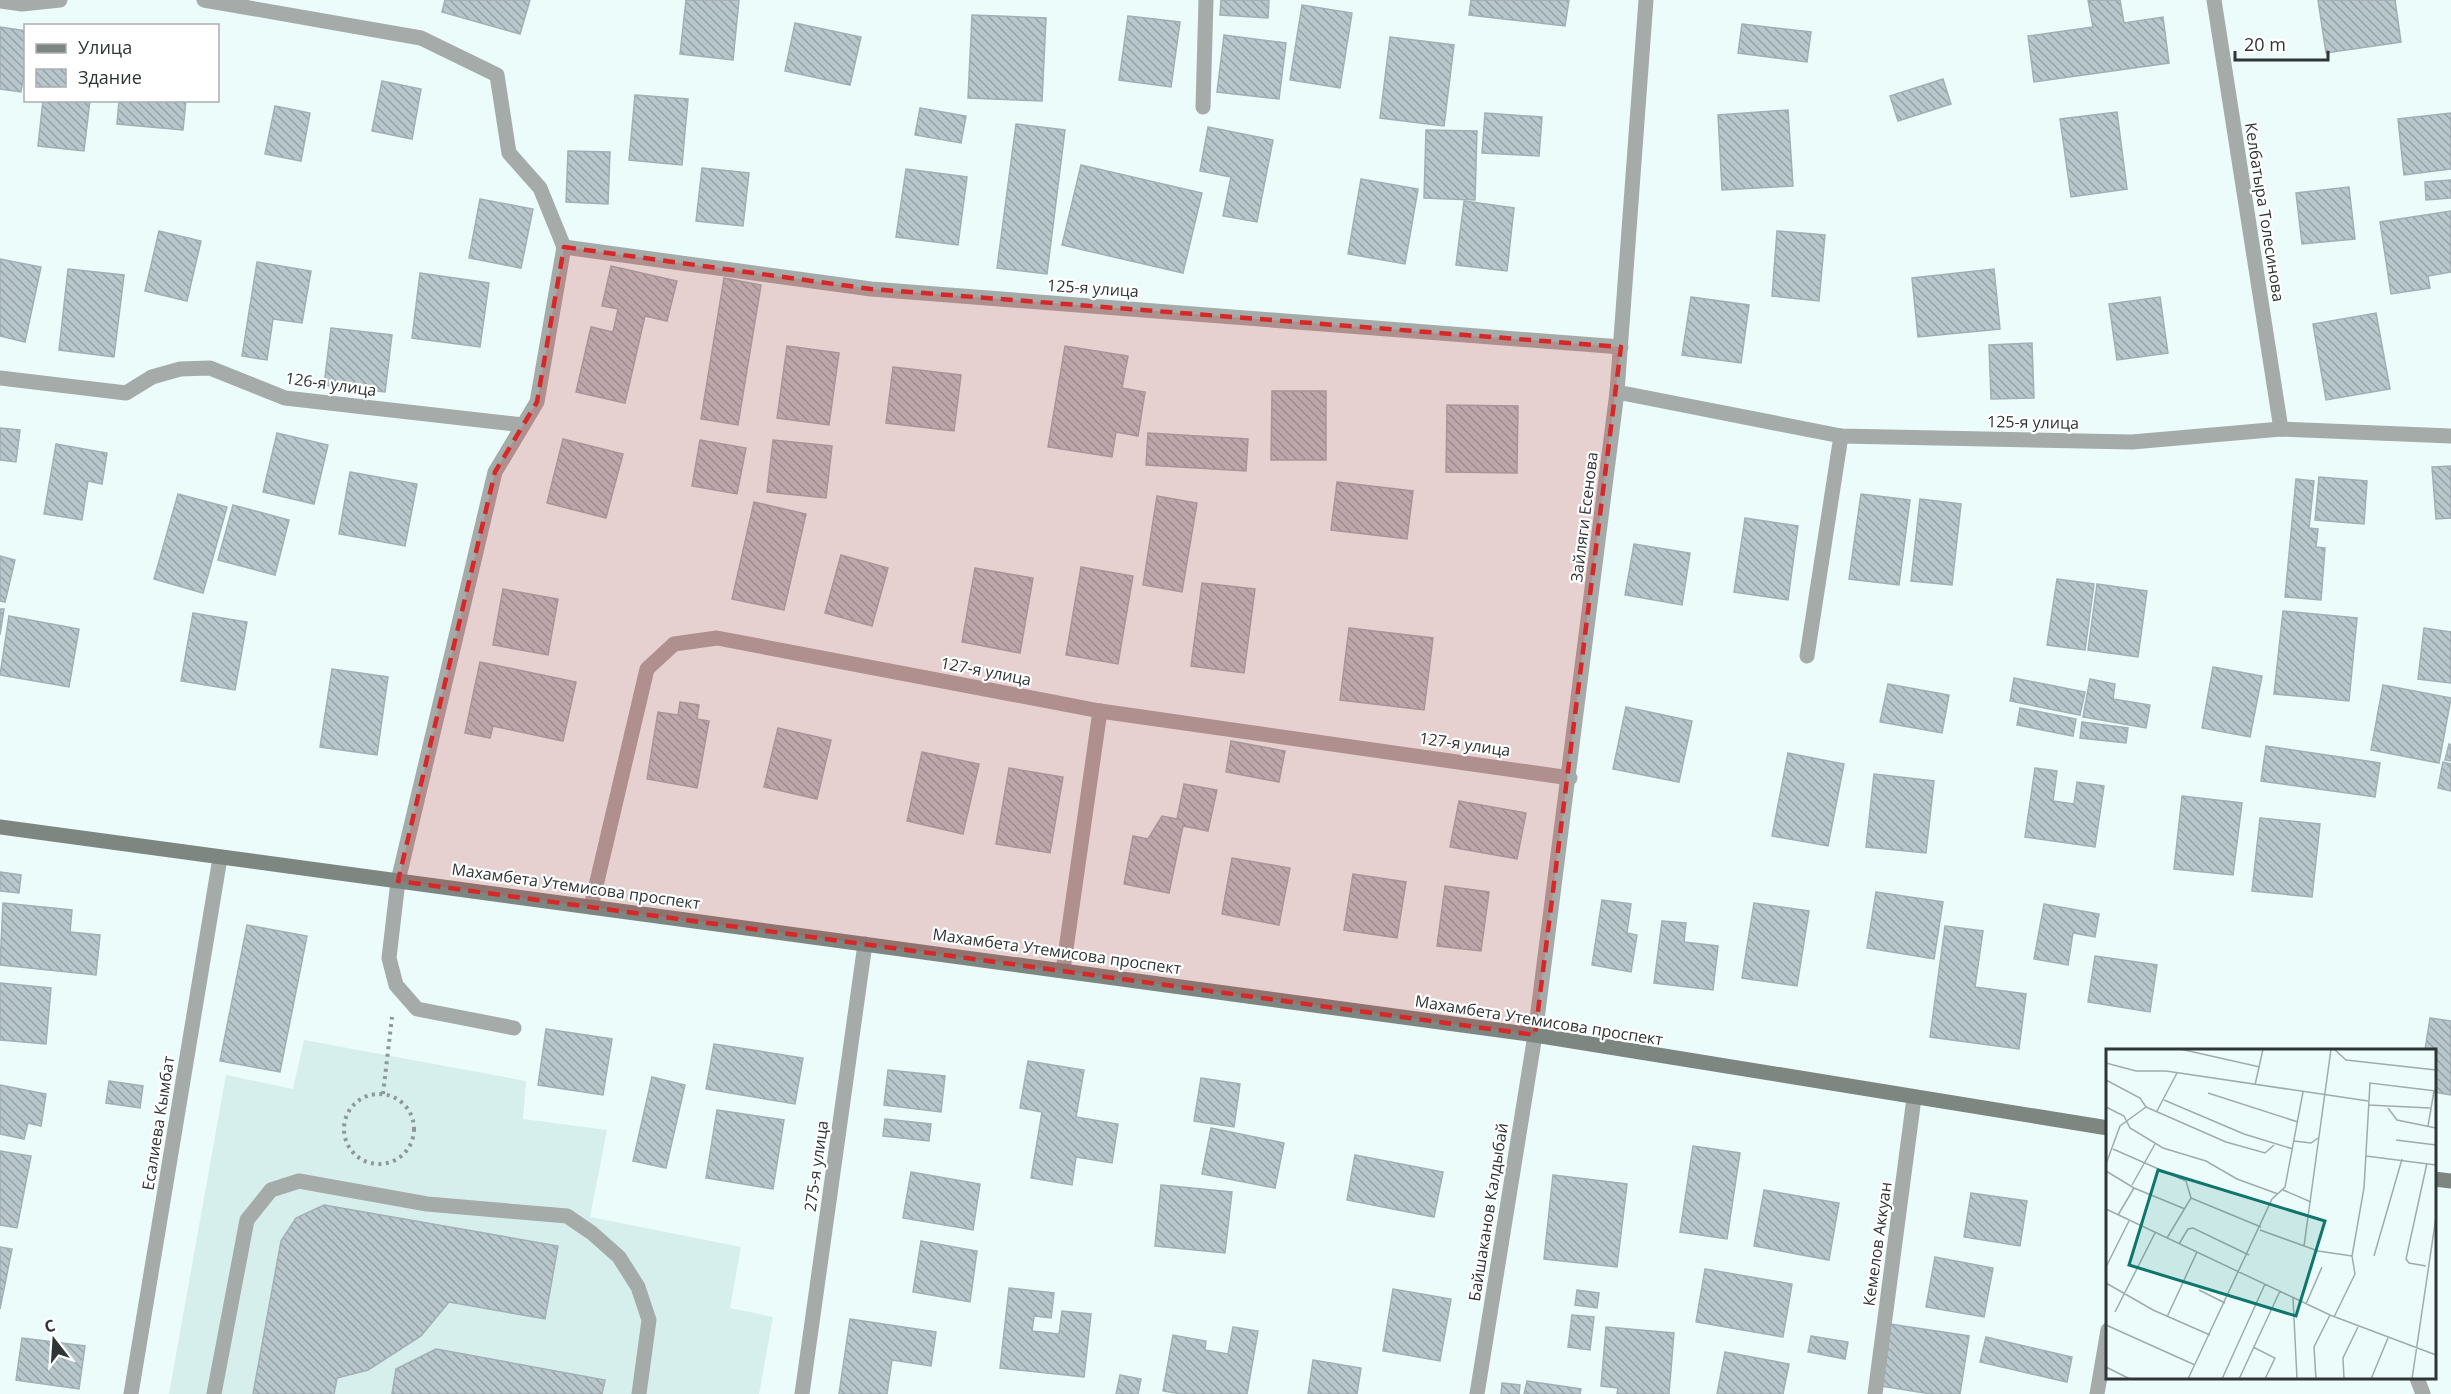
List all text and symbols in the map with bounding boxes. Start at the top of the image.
legend [24,24,219,102]
scale bar [2235,24,2328,62]
text: 20 m [2244,32,2286,56]
text: Улица [78,35,132,59]
text: Здание [78,65,142,89]
street label: Келбатыра Толесинова [2240,121,2290,303]
street label: 125-я улица [1046,274,1140,302]
street label: 126-я улица [284,367,378,401]
street label: 125-я улица [1987,410,2079,434]
street label: Зайляги Есенова [1565,451,1603,583]
street label: 127-я улица [939,651,1033,691]
street label: 127-я улица [1418,727,1512,761]
street label: Махамбета Утемисова проспект [450,858,702,914]
street label: Махамбета Утемисова проспект [931,923,1183,979]
street label: Махамбета Утемисова проспект [1413,990,1665,1051]
inset map [2106,1049,2436,1379]
street label: Есалиева Кымбат [137,1054,180,1192]
street label: 275-я улица [799,1119,833,1213]
street label: Байшаканов Калдыбай [1463,1121,1513,1303]
street label: Кемелов Аккуан [1857,1180,1897,1308]
north arrow [24,1310,84,1370]
text: С [42,1314,58,1338]

